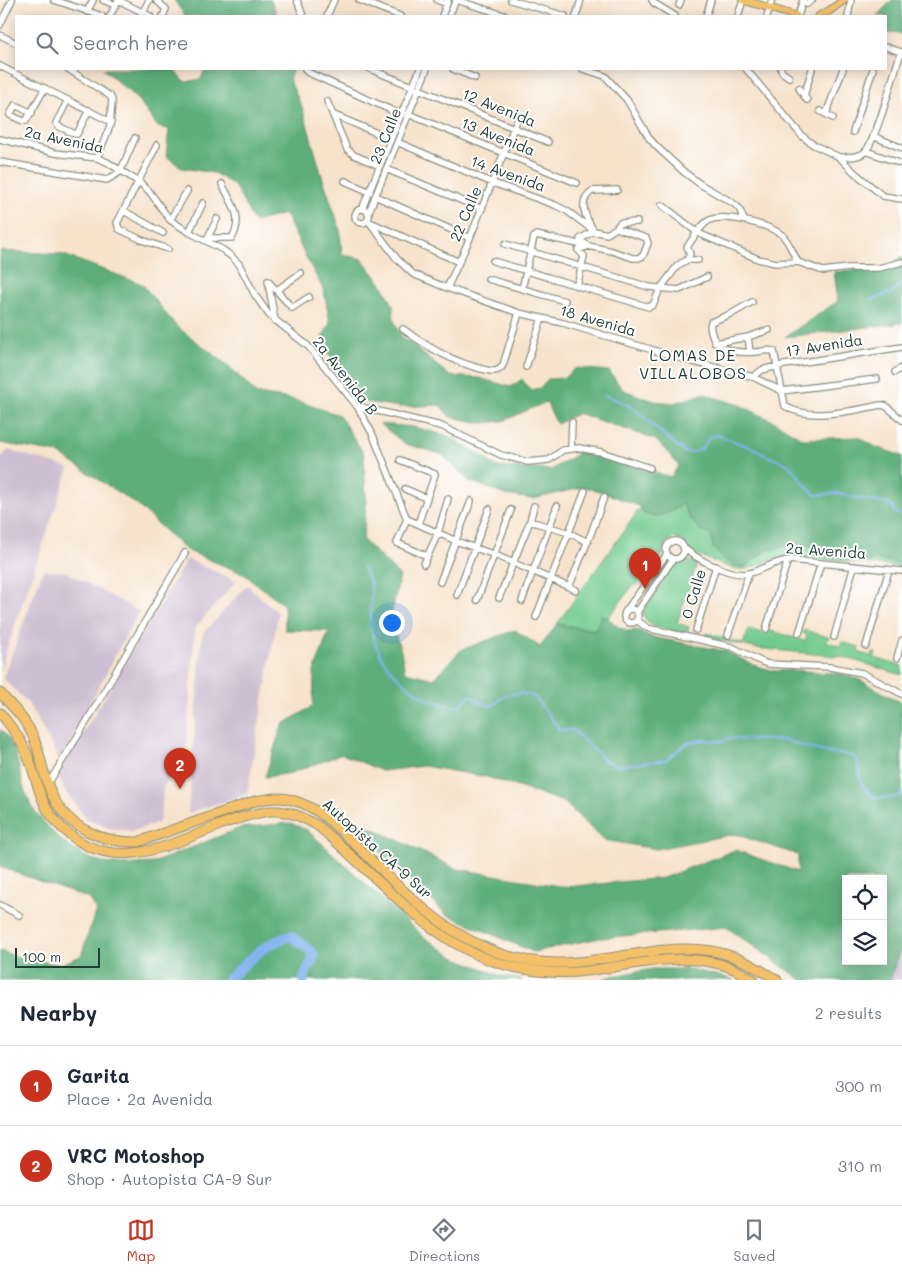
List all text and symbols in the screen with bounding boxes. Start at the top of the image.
search box [15,15,887,70]
icon: search [33,29,61,57]
text: Search here [73,30,189,55]
street label: 12 Avenida [460,83,539,131]
street label: 23 Calle [365,105,405,167]
street label: 13 Avenida [458,112,538,160]
street label: 2a Avenida [23,121,106,157]
street label: 14 Avenida [468,150,548,196]
street label: 22 Calle [444,183,486,244]
street label: 18 Avenida [558,300,639,340]
street label: 17 Avenida [784,329,864,361]
street label: 2a Avenida B [309,332,383,419]
district label: LOMAS DE VILLALOBOS [639,344,747,383]
street label: 2a Avenida [785,537,867,563]
pin: 1 [629,548,661,589]
street label: 0 Calle [676,566,710,621]
your location [379,610,405,636]
pin: 2 [164,748,196,789]
street label: Autopista CA-9 Sur [318,794,437,903]
map controls [842,875,887,965]
button: locate [842,875,887,920]
button: layers [842,920,887,965]
scale bar [15,945,100,968]
text: 100 m [22,947,61,966]
text: Nearby [20,999,97,1026]
text: 2 results [815,1002,882,1023]
text: Garita [67,1063,130,1088]
text: 1 [32,1075,40,1096]
text: 300 m [835,1075,882,1096]
text: Place · 2a Avenida [67,1088,213,1109]
text: VRC Motoshop [67,1143,205,1168]
text: 2 [32,1155,40,1176]
text: 310 m [838,1155,882,1176]
text: Shop · Autopista CA-9 Sur [67,1168,272,1189]
tab: Map [127,1216,155,1265]
tab: Directions [409,1216,480,1265]
tab: Saved [734,1216,775,1265]

